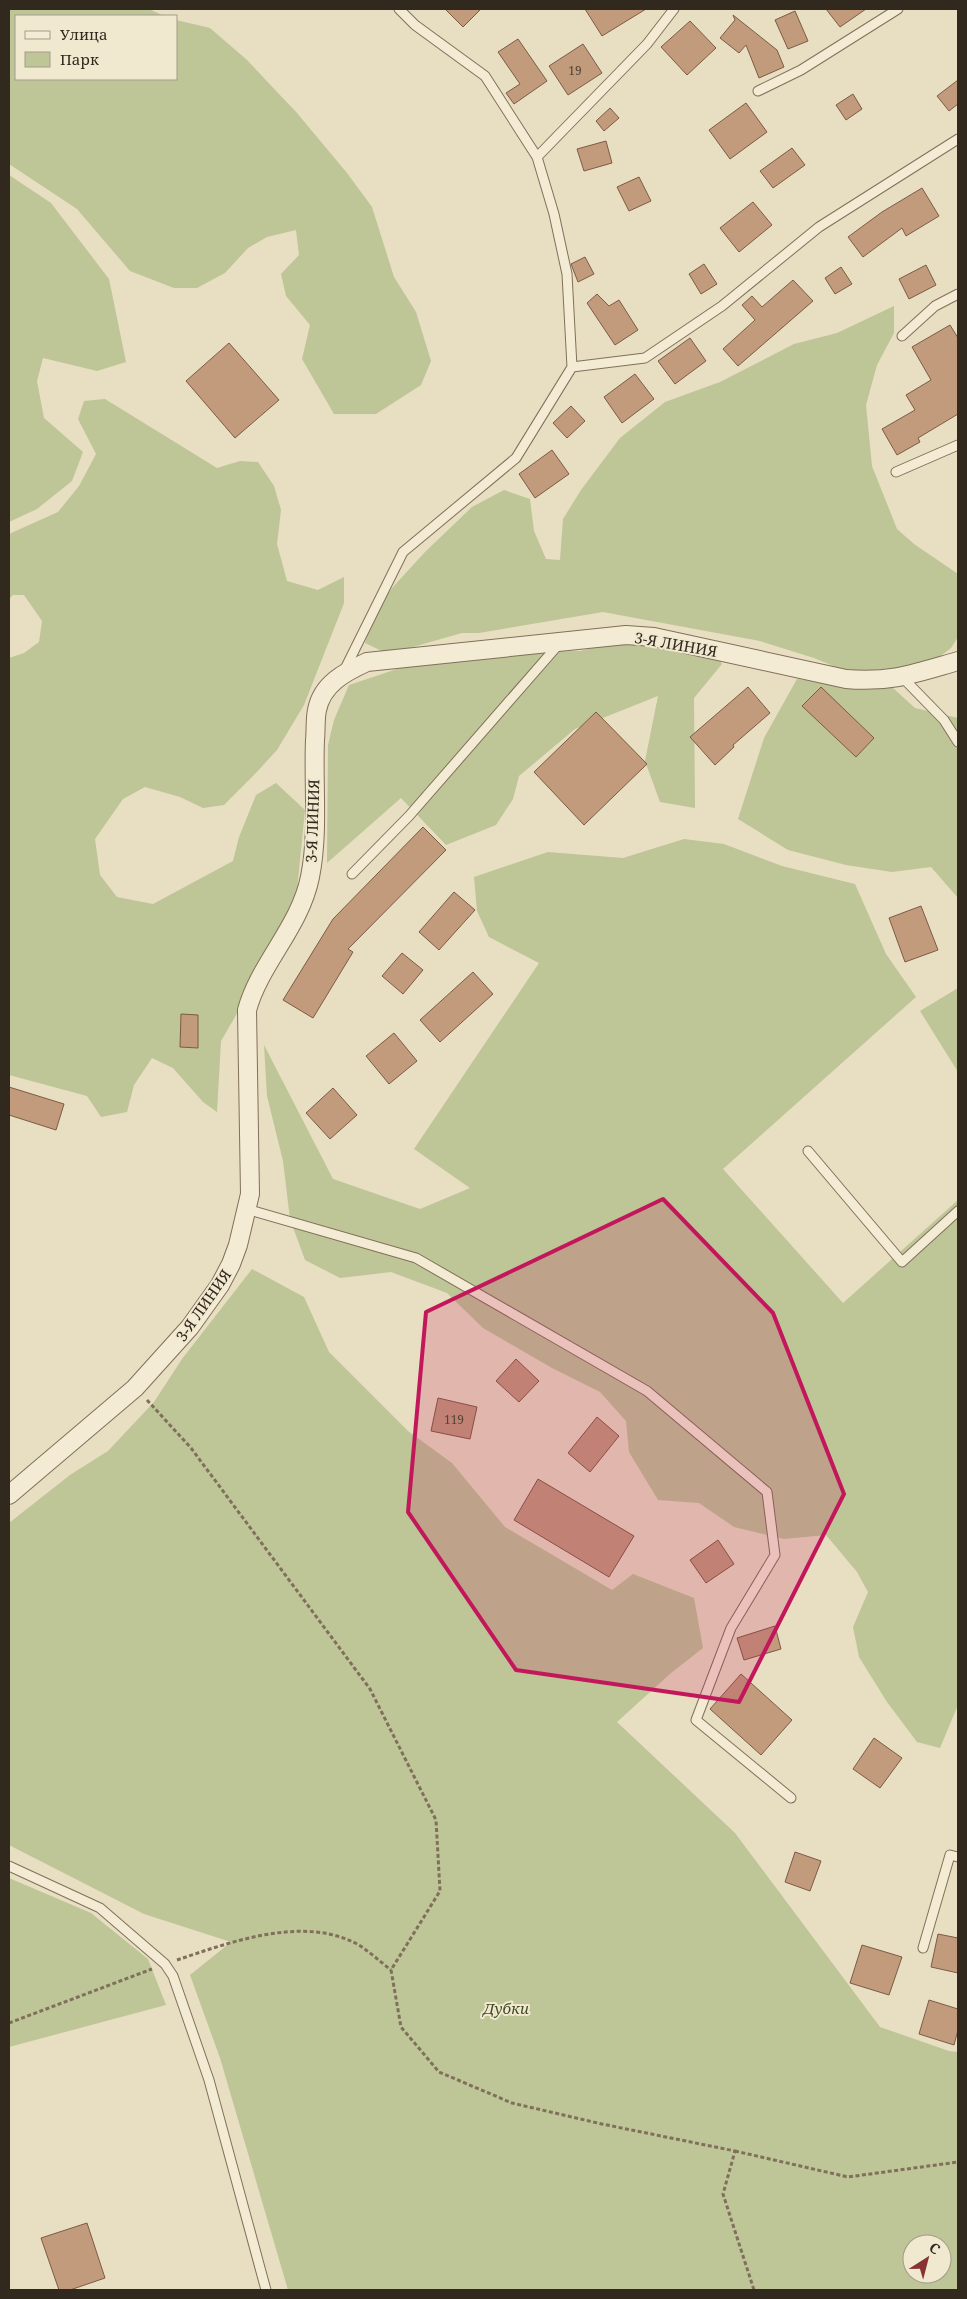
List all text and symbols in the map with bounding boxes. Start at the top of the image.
legend [15,15,178,80]
text: Улица [60,24,108,44]
text: Парк [60,49,99,69]
house number: 19 [568,62,582,79]
street label: 3-Я ЛИНИЯ [633,627,719,661]
street label: 3-Я ЛИНИЯ [301,779,323,863]
street label: 3-Я ЛИНИЯ [171,1265,235,1345]
house number: 119 [444,1411,464,1428]
park label: Дубки [481,1998,529,2018]
north arrow [902,2234,952,2284]
text: С [926,2238,944,2258]

